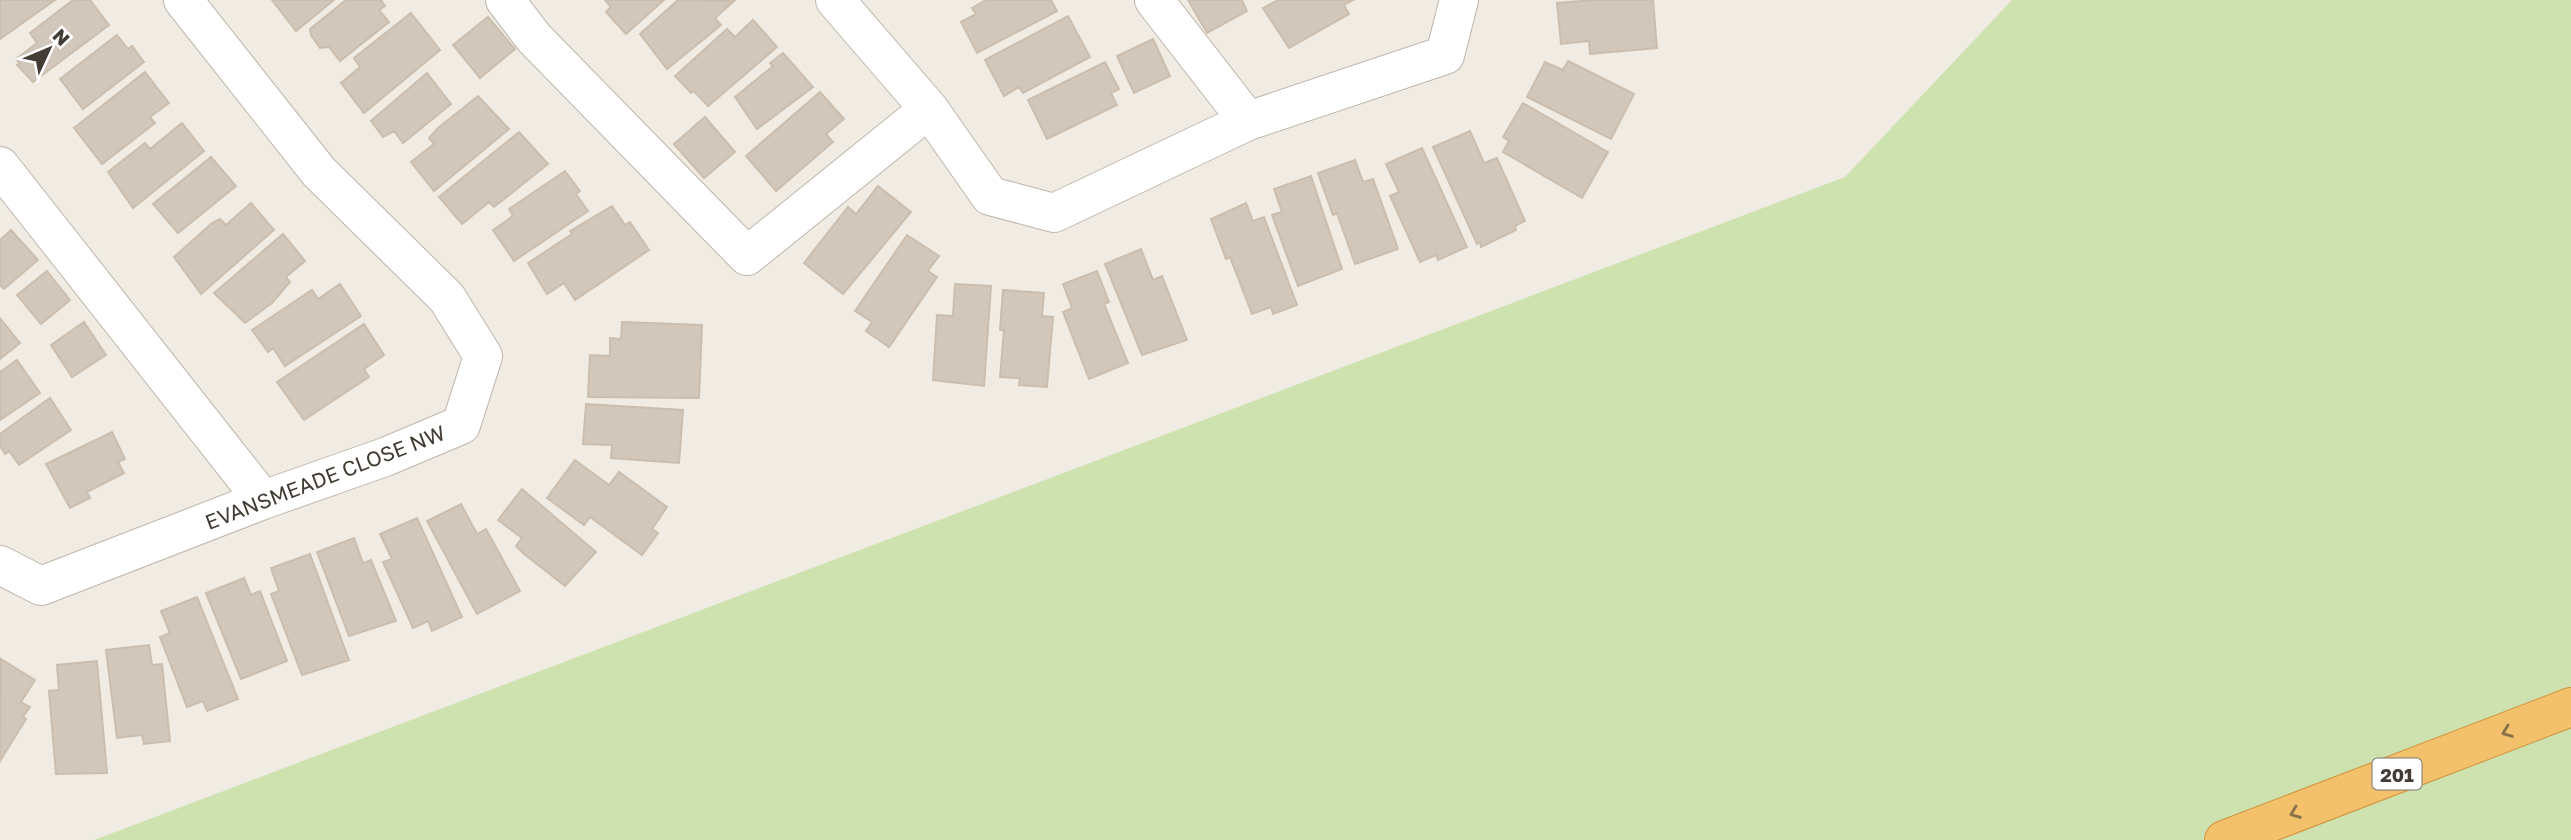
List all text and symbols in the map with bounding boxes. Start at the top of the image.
north arrow [14,14,84,84]
text: N [48,24,75,50]
street label: EVANSMEADE CLOSE NW [201,419,449,535]
one-way arrow [2502,723,2514,737]
road number: 201 [2372,758,2422,790]
one-way arrow [2289,804,2301,818]

